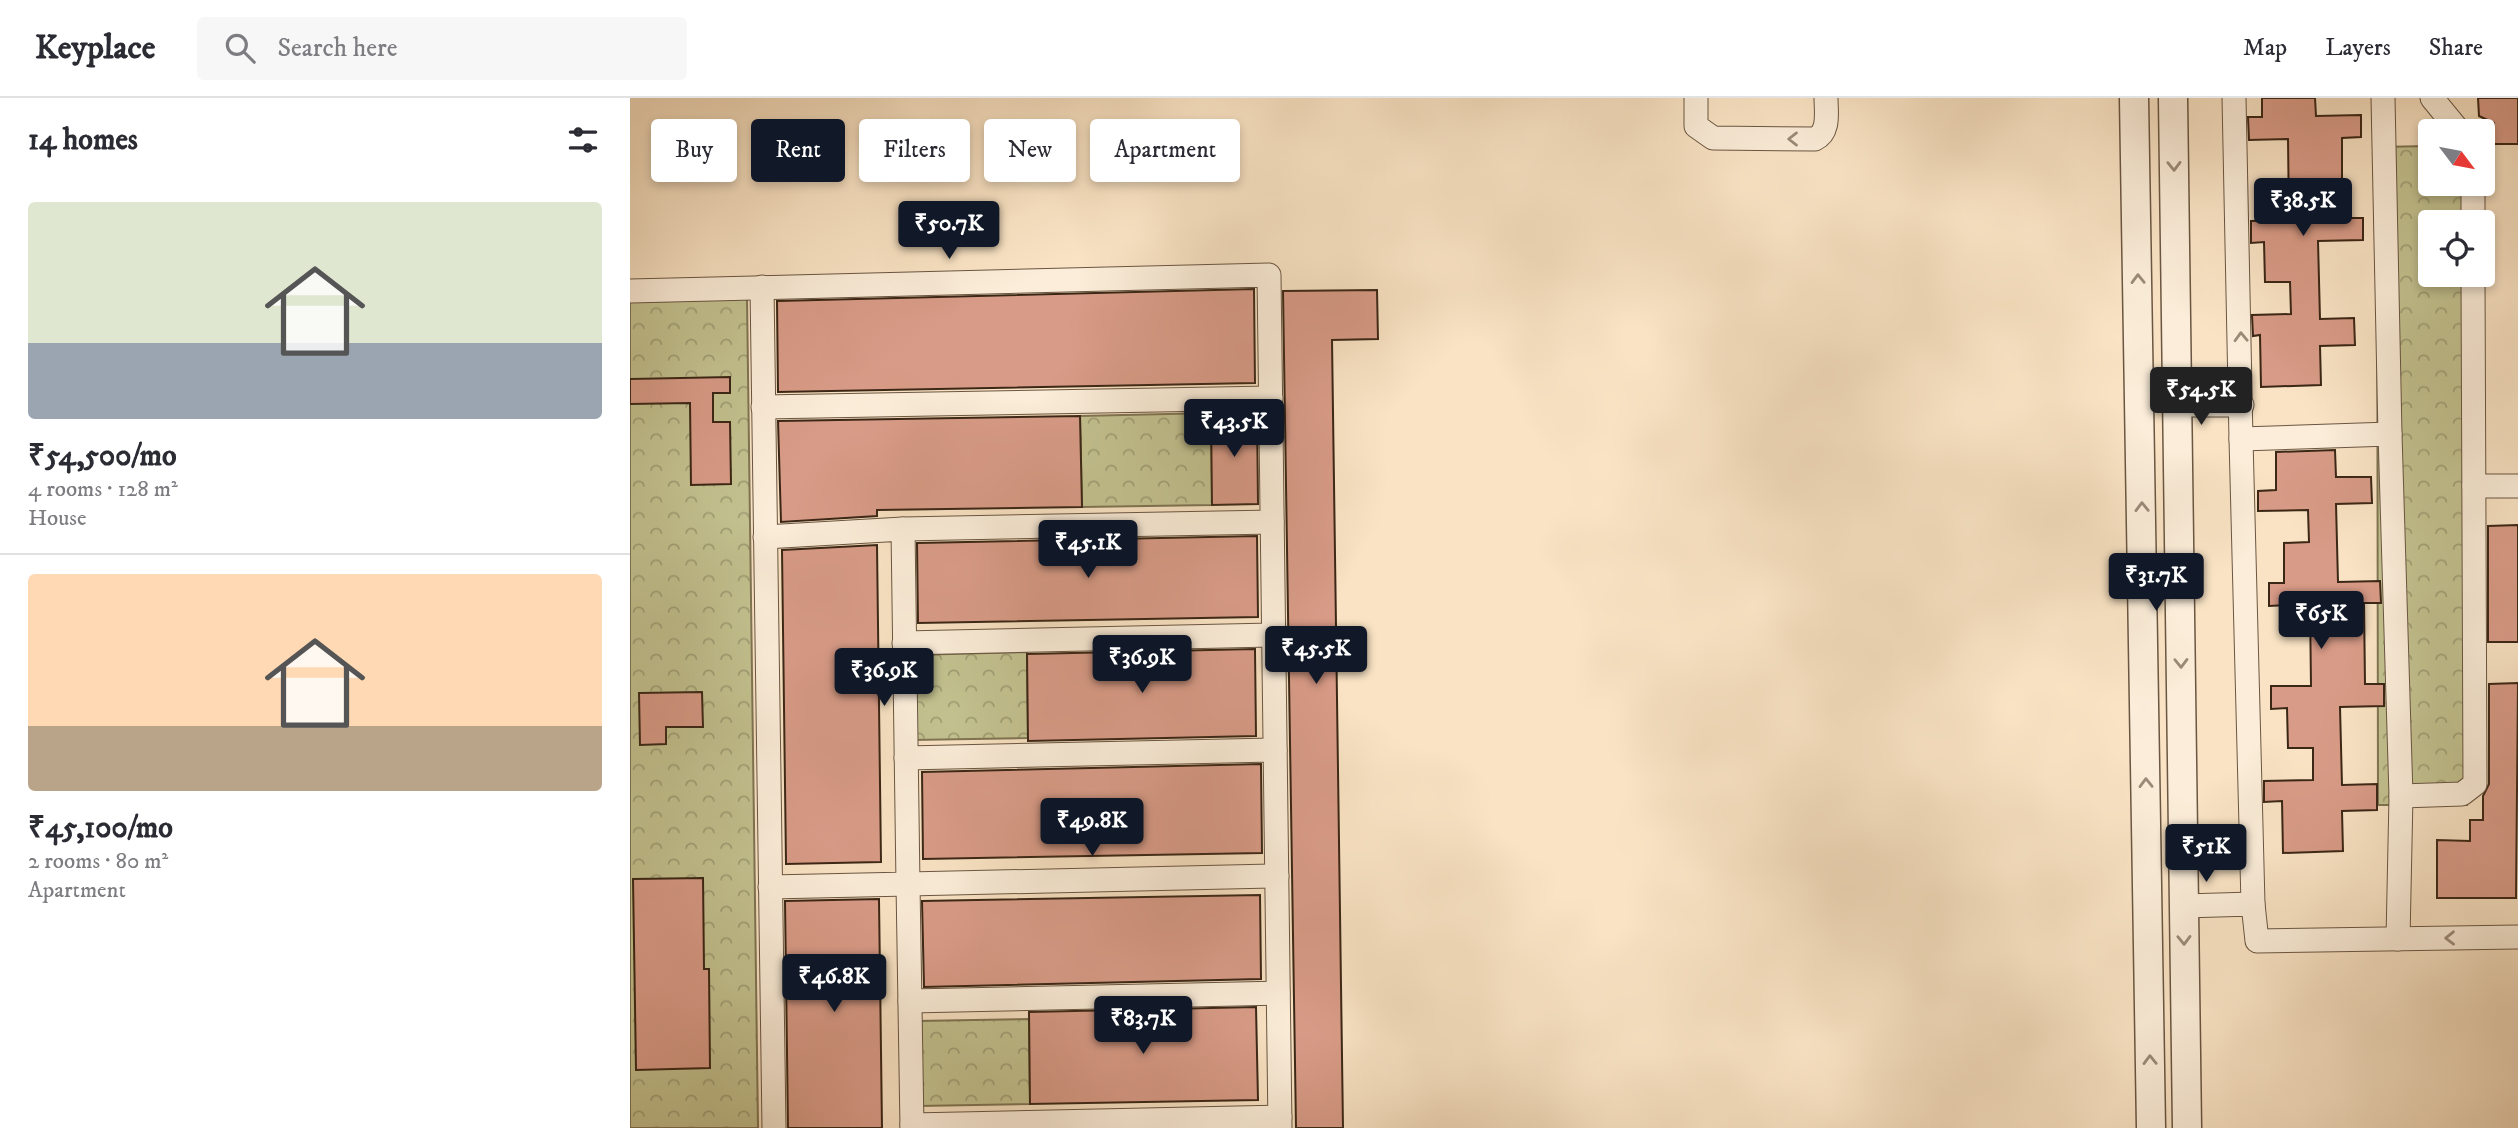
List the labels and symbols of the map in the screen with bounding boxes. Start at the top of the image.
north arrow [2418,119,2496,196]
one-way arrow [1787,131,1798,147]
one-way arrow [2166,161,2182,172]
pin: ₹38.5K [2246,178,2360,238]
pin: ₹50.7K [892,202,1006,261]
one-way arrow [2130,274,2146,284]
one-way arrow [2233,331,2248,342]
pin: ₹54.5K [2144,368,2258,427]
pin: ₹43.5K [1177,400,1291,459]
one-way arrow [2134,501,2149,512]
pin: ₹45.1K [1031,520,1145,580]
pin: ₹31.7K [2099,554,2213,613]
pin: ₹65K [2280,592,2362,651]
pin: ₹45.5K [1259,626,1373,686]
pin: ₹36.9K [1085,636,1199,695]
pin: ₹36.9K [827,648,941,708]
one-way arrow [2173,658,2189,669]
one-way arrow [2138,778,2154,788]
pin: ₹49.8K [1035,798,1149,858]
pin: ₹51K [2165,824,2247,884]
one-way arrow [2444,930,2455,946]
one-way arrow [2177,934,2192,945]
pin: ₹46.8K [777,954,891,1014]
pin: ₹83.7K [1086,996,1200,1056]
one-way arrow [2142,1054,2157,1065]

